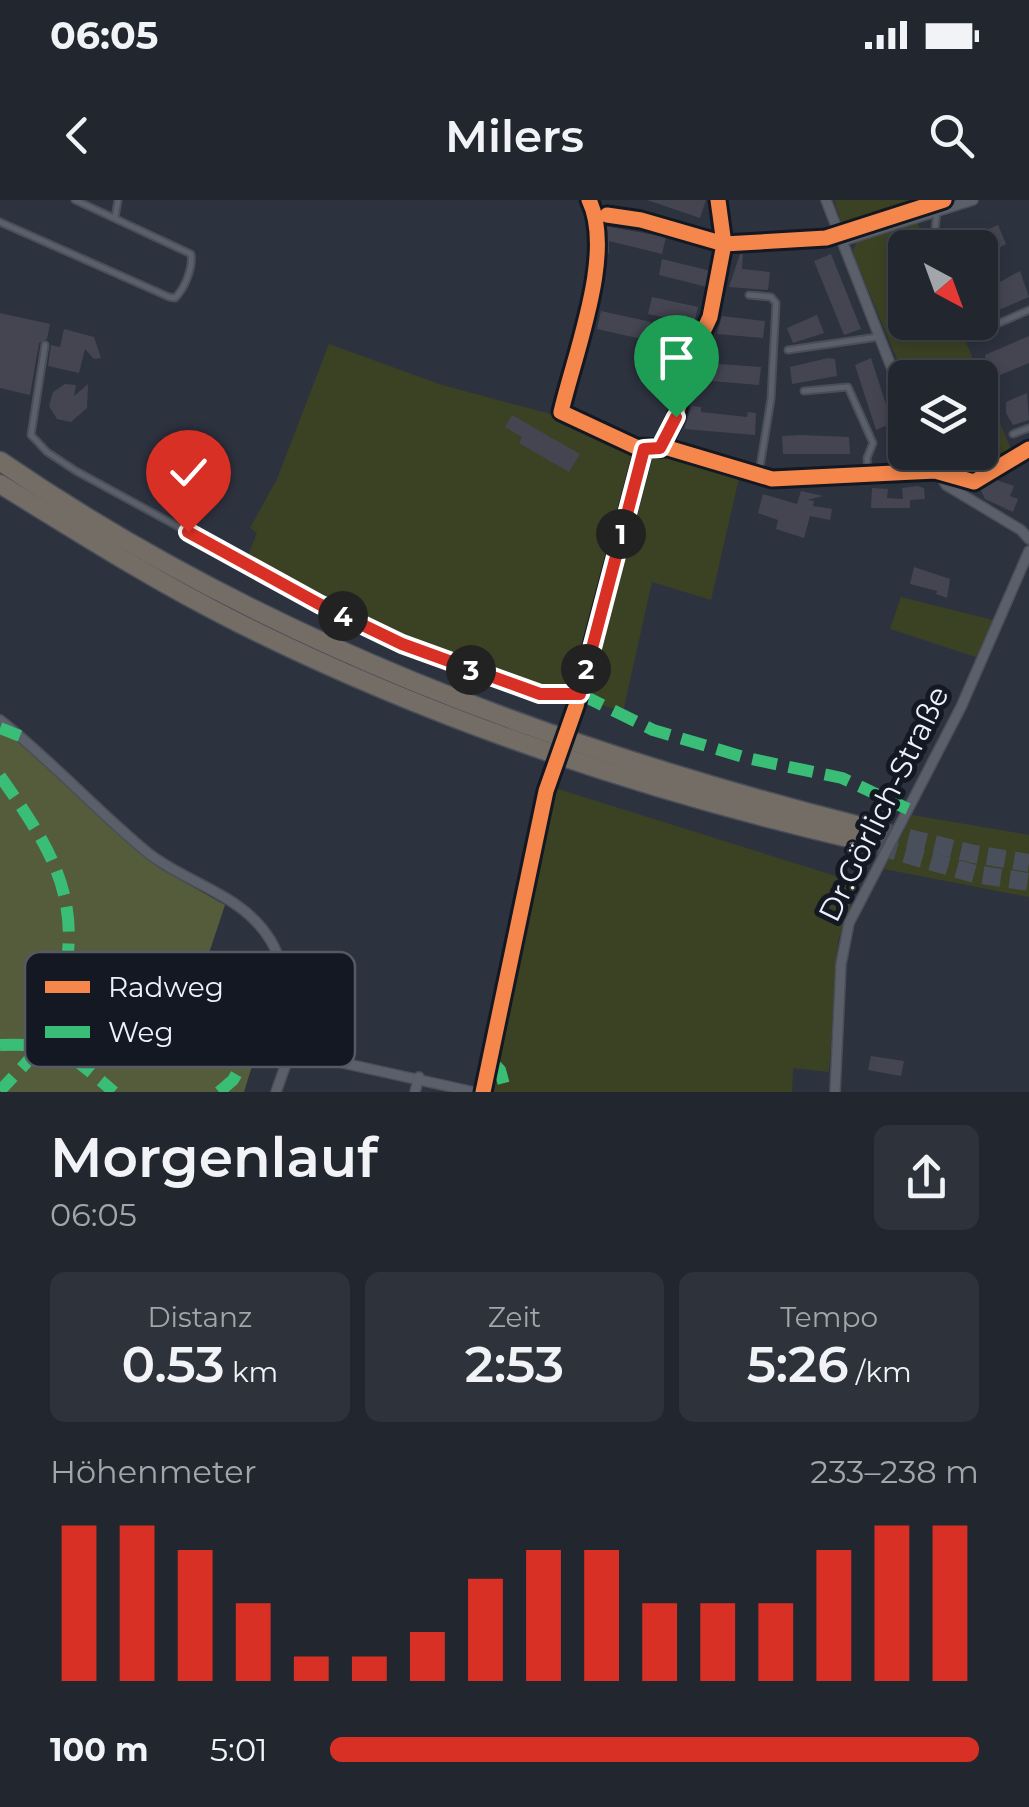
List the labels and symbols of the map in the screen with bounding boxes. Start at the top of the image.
north arrow [888,230,998,340]
pin [634,315,719,418]
pin [146,430,231,533]
pin: 1 [596,509,646,559]
pin: 4 [318,591,368,641]
pin: 2 [561,644,611,694]
pin: 3 [446,645,496,695]
street label: Dr.Görlich-Straße [811,680,957,928]
legend [25,952,355,1067]
text: Radweg [108,970,224,1004]
text: Weg [108,1015,174,1049]

